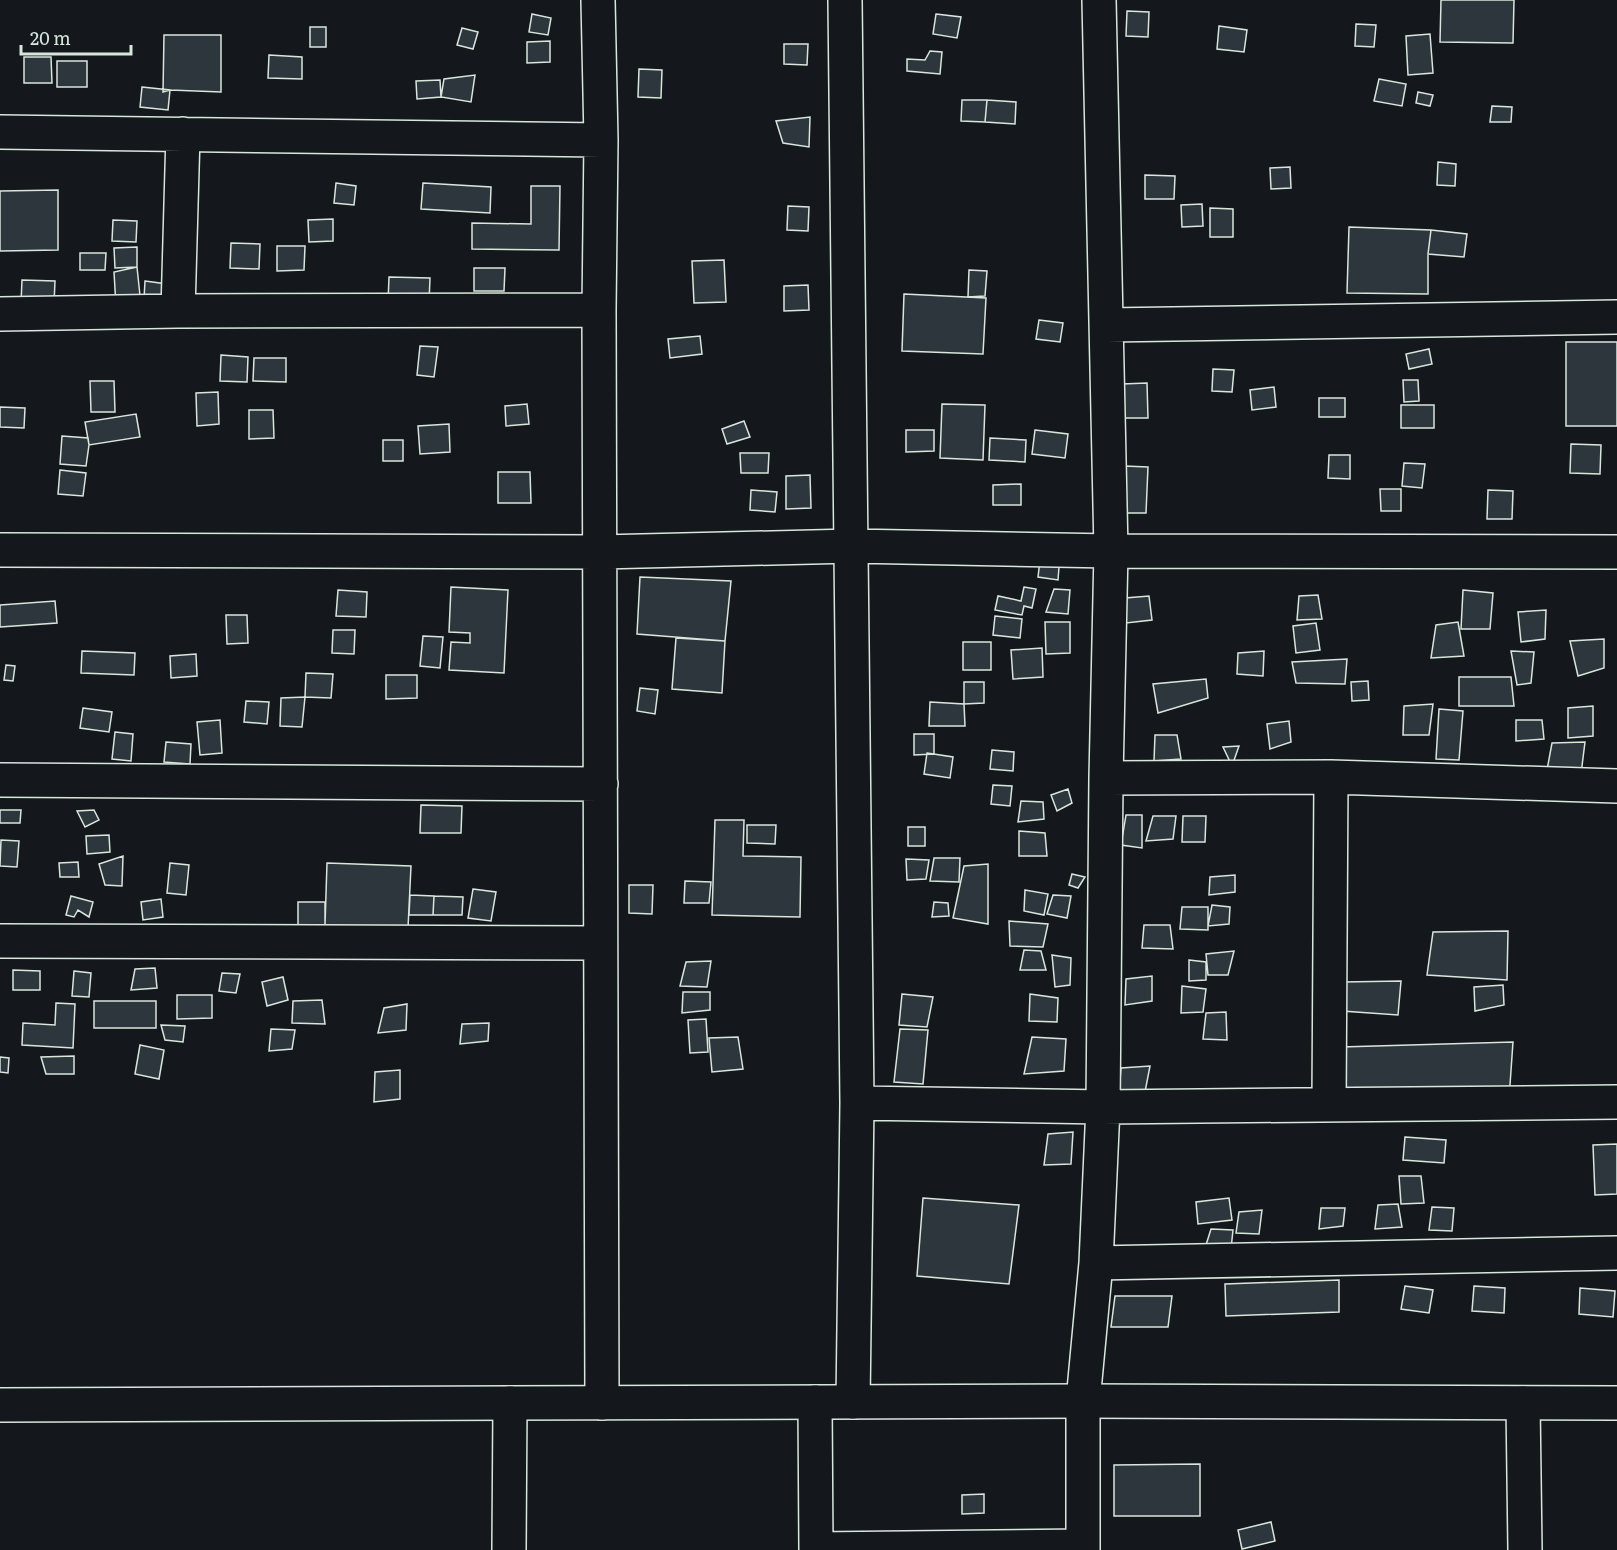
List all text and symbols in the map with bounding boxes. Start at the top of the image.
scale bar [21,18,130,56]
text: 20 m [30,24,71,51]

